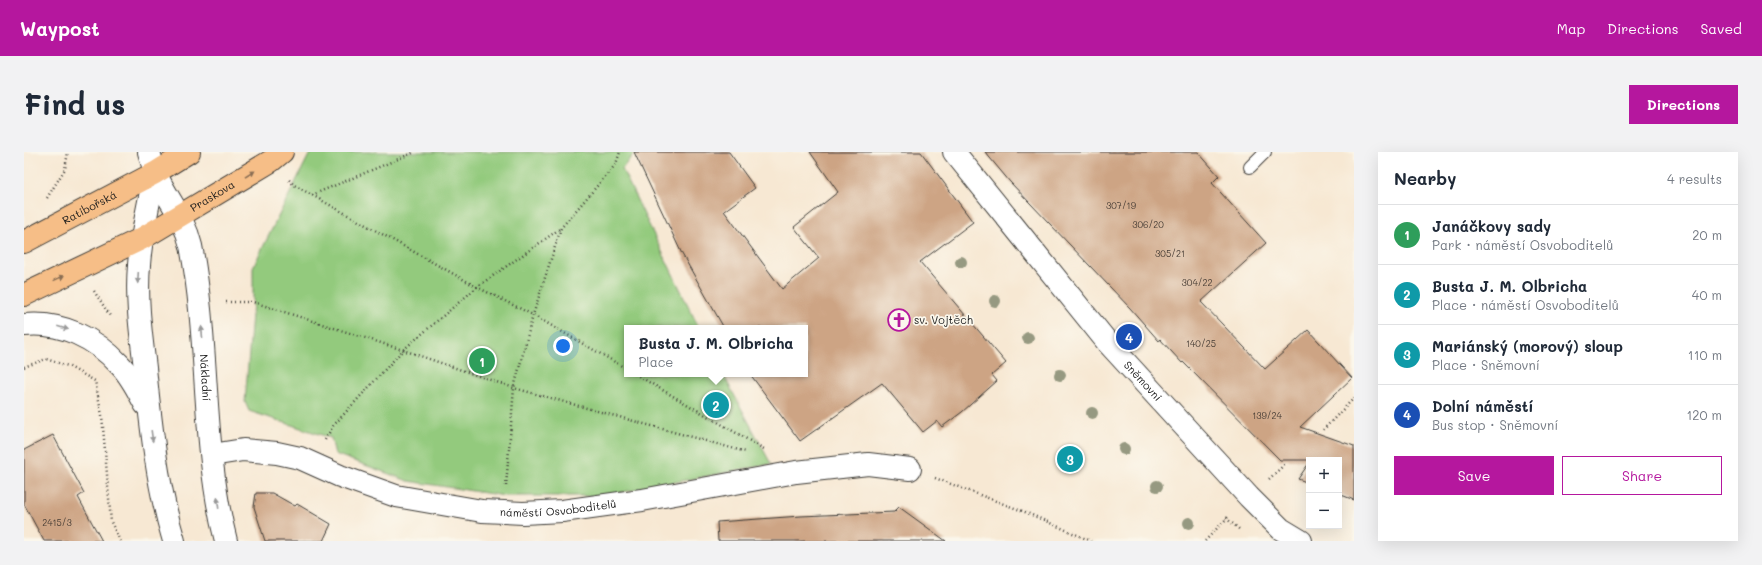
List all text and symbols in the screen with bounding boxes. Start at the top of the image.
text: Waypost [20,16,100,41]
text: Map [1557,19,1585,38]
text: Directions [1607,19,1678,38]
text: Saved [1700,19,1742,38]
button: Directions [1629,85,1738,124]
text: Find us [24,86,125,122]
text: Nearby [1394,167,1456,189]
one-way arrow [244,170,256,177]
text: 4 results [1667,170,1722,187]
street label: Praskova [187,176,237,215]
street label: Ratibořská [60,187,119,228]
house number: 307/19 [1106,200,1137,211]
text: Janáčkovy sady [1432,216,1551,236]
house number: 306/20 [1132,219,1164,230]
text: 1 [1404,226,1410,243]
text: 20 m [1692,226,1722,243]
text: Park · náměstí Osvoboditelů [1432,236,1613,253]
house number: 305/21 [1155,248,1185,259]
one-way arrow [135,272,141,285]
one-way arrow [54,275,65,281]
text: Busta J. M. Olbricha [1432,276,1587,296]
house number: 304/22 [1182,277,1212,288]
text: 2 [1403,286,1411,303]
text: 40 m [1692,286,1722,303]
text: Place · náměstí Osvoboditelů [1432,296,1619,313]
church icon: sv. Vojtěch [886,307,912,333]
place label: sv. Vojtěch [914,312,973,327]
pin: 4 [1116,322,1142,352]
one-way arrow [57,325,69,331]
popup [624,325,808,377]
one-way arrow [199,326,205,338]
text: Busta J. M. Olbricha [638,333,794,353]
your location [553,336,573,356]
text: Mariánský (morový) sloup [1432,336,1623,356]
house number: 140/25 [1186,338,1216,349]
pin: 1 [469,346,495,376]
text: 3 [1403,346,1411,363]
text: 110 m [1688,346,1722,363]
text: Place [638,353,673,370]
street label: Nákladní [197,354,215,402]
text: Place · Sněmovní [1432,356,1540,373]
street label: Sněmovní [1121,357,1166,404]
pin: 2 [703,390,729,420]
text: Dolní náměstí [1432,396,1534,416]
text: 4 [1403,406,1411,423]
text: 120 m [1686,406,1722,423]
house number: 139/24 [1252,410,1283,421]
text: Bus stop · Sněmovní [1432,416,1558,433]
one-way arrow [149,429,156,442]
pin: 3 [1057,444,1083,474]
button: Save [1394,456,1554,495]
button: Share [1562,456,1722,495]
map controls [1306,457,1342,529]
button: + [1306,457,1342,493]
button: − [1306,493,1342,529]
street label: náměstí Osvoboditelů [500,496,617,520]
one-way arrow [215,497,221,509]
house number: 2415/3 [42,517,72,528]

